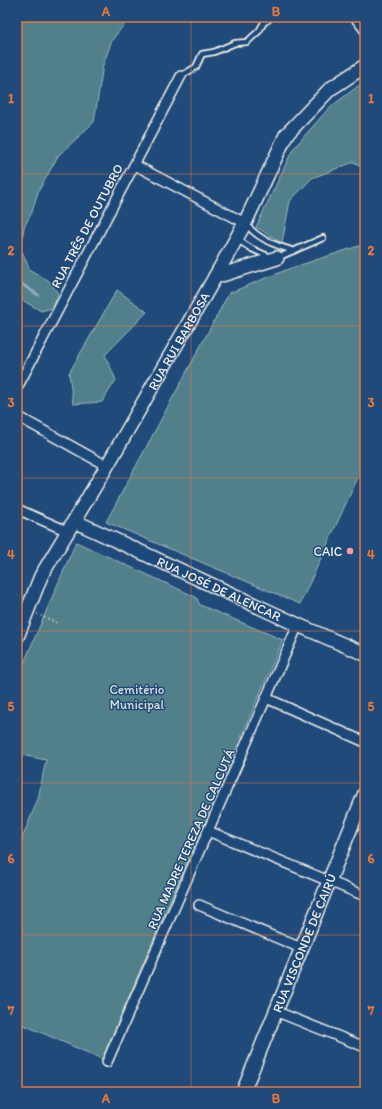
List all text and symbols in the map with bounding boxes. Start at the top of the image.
text: A [101,4,111,19]
text: B [272,4,281,19]
text: 1 [8,91,14,106]
text: 1 [368,91,374,106]
street label: RUA TRÊS DE OUTUBRO [48,161,126,291]
text: 2 [8,243,15,258]
text: 2 [368,243,375,258]
street label: RUA RUI BARBOSA [145,289,213,392]
text: 3 [7,395,15,410]
text: 3 [367,395,375,410]
place label: CAIC [314,544,342,559]
marker: CAIC [345,546,355,556]
text: 4 [7,547,15,562]
text: 4 [367,547,375,562]
street label: RUA JOSÉ DE ALENCAR [155,553,283,624]
park label: Cemitério Municipal [109,682,165,712]
text: 5 [8,699,15,714]
text: 5 [368,699,375,714]
street label: RUA MADRE TEREZA DE CALCUTÁ [144,746,238,931]
text: 6 [8,851,15,866]
text: 6 [368,851,375,866]
street label: RUA VISCONDE DE CAIRÚ [269,871,339,1014]
text: 7 [7,1003,15,1018]
text: 7 [367,1003,375,1018]
text: A [101,1091,111,1106]
text: B [272,1091,281,1106]

